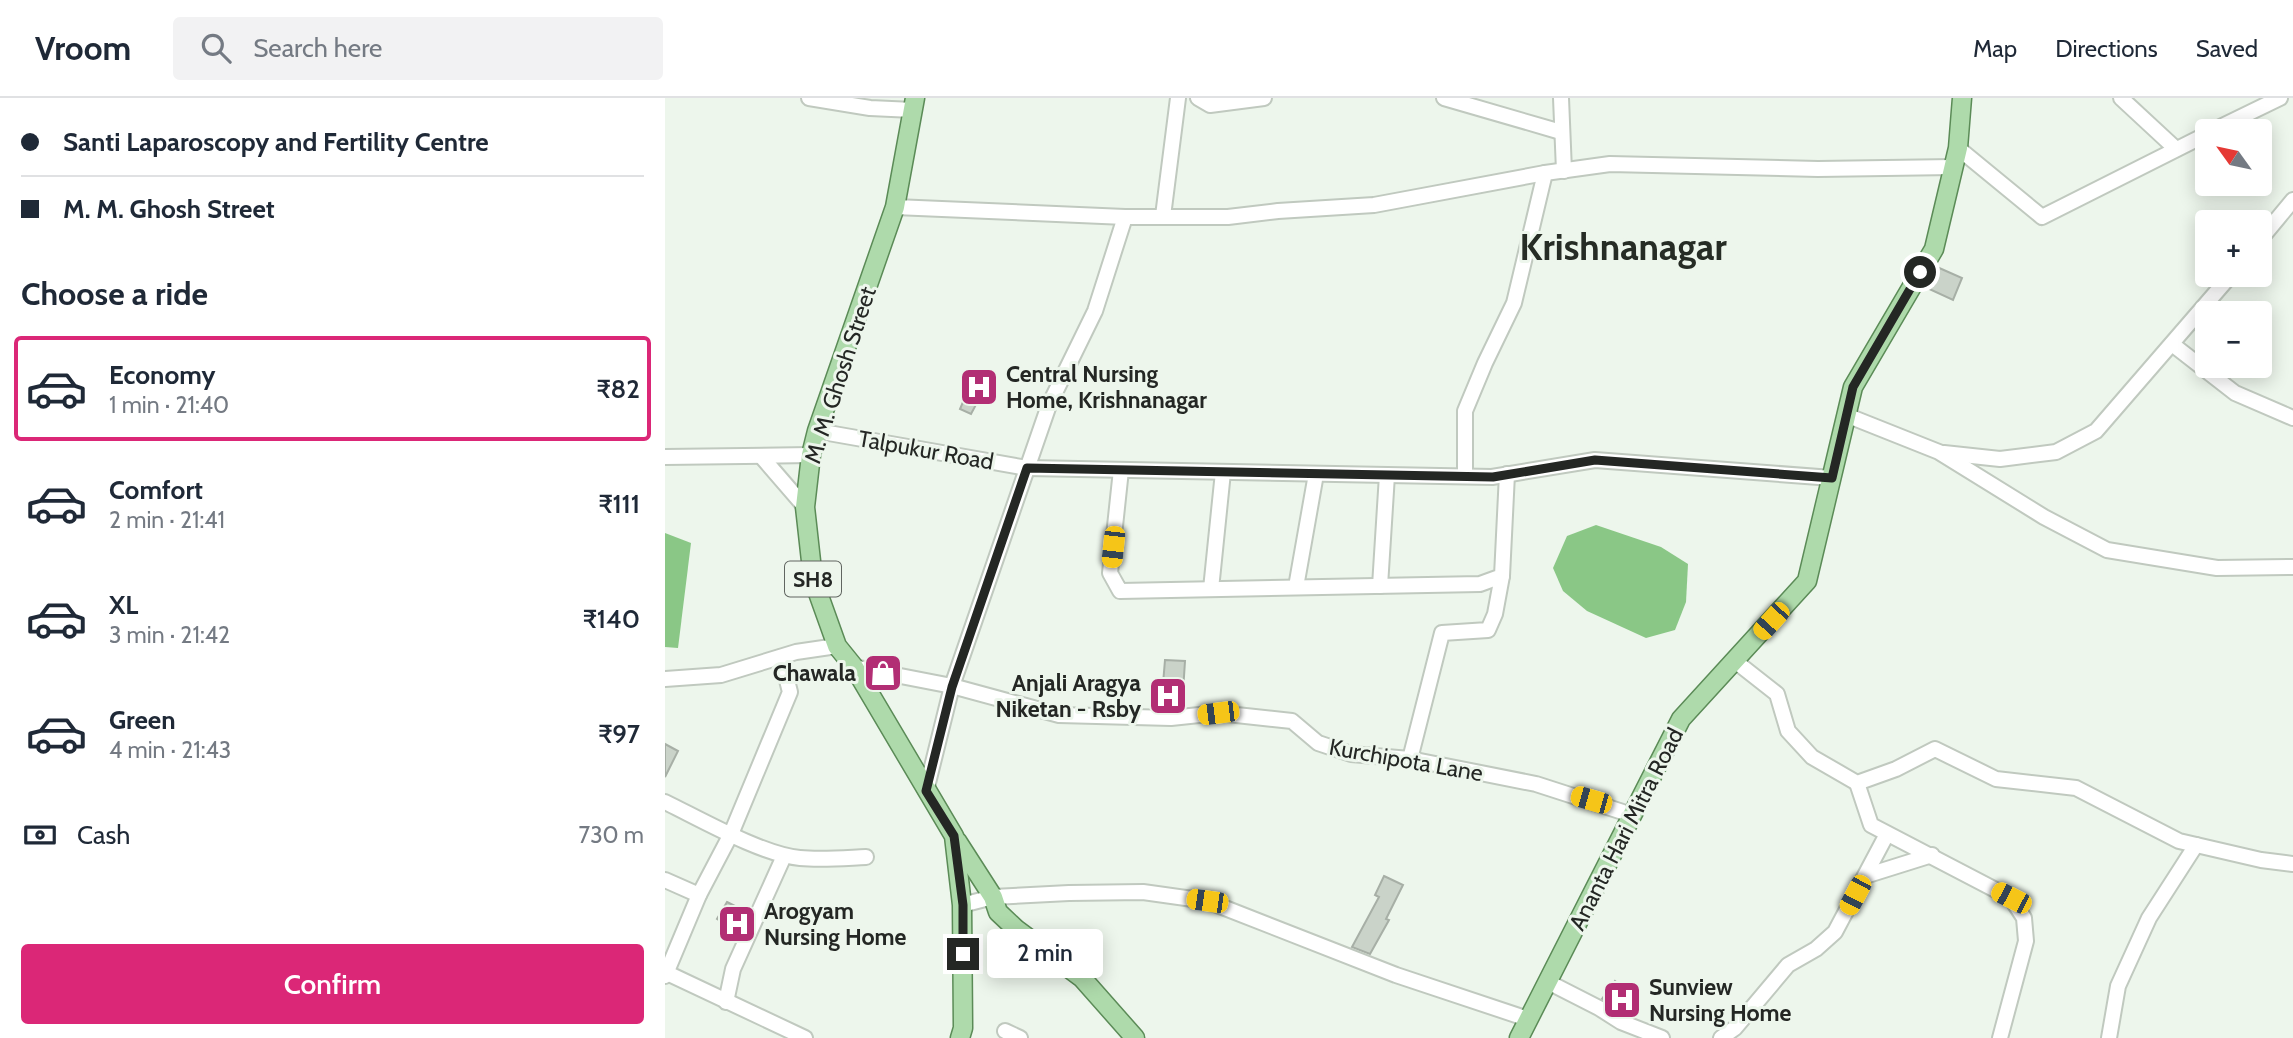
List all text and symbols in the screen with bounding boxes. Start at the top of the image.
search box [173,17,663,80]
text: Vroom [35,28,131,68]
icon: search [197,29,235,67]
text: Search here [253,32,382,64]
text: Map [1973,34,2017,63]
text: Directions [2055,34,2158,63]
text: Saved [2196,34,2258,63]
north arrow [2195,119,2271,196]
map controls [2195,119,2272,378]
text: Santi Laparoscopy and Fertility Centre [63,126,489,158]
text: M. M. Ghosh Street [63,193,275,225]
button: + [2195,210,2272,287]
district label: Krishnanagar [1519,224,1727,269]
route start [1904,256,1936,288]
text: Choose a ride [21,274,208,313]
street label: M. M. Ghosh Street [798,283,882,467]
button: − [2195,301,2272,378]
icon: car [25,357,88,420]
text: Economy [109,359,215,391]
place label: Central Nursing Home, Krishnanagar [1006,360,1207,414]
hospital icon: Central Nursing Home, Krishnanagar [958,366,1000,408]
text: ₹82 [597,373,640,405]
text: 1 min · 21:40 [109,391,229,419]
street label: Talpukur Road [856,424,996,476]
icon: car [25,472,88,535]
text: Comfort [109,474,203,506]
text: ₹111 [598,488,640,520]
text: 2 min · 21:41 [109,506,225,534]
car [1101,525,1126,569]
road number: SH8 [785,561,841,596]
icon: car [25,587,88,650]
text: XL [109,589,138,621]
car [1750,598,1793,644]
text: ₹140 [583,603,640,635]
text: 3 min · 21:42 [109,621,230,649]
shop icon: Chawala [862,652,904,694]
place label: Chawala [773,659,857,687]
place label: Anjali Aragya Niketan - Rsby [996,669,1142,723]
hospital icon: Anjali Aragya Niketan - Rsby [1147,675,1189,717]
car [1196,700,1241,726]
icon: car [25,702,88,765]
text: Green [109,704,176,736]
text: ₹97 [598,718,640,750]
street label: Ananta Hari Mitra Road [1563,723,1689,935]
street label: Kurchipota Lane [1327,733,1485,787]
text: 4 min · 21:43 [109,736,231,764]
car [1568,784,1615,816]
icon: cash [21,816,59,854]
text: Cash [77,819,130,851]
text: 730 m [579,821,644,849]
car [1836,872,1875,918]
car [1988,879,2035,917]
car [1185,888,1230,914]
place label: Arogyam Nursing Home [764,897,906,951]
hospital icon: Arogyam Nursing Home [716,903,758,945]
callout: 2 min [987,930,1103,978]
route end [947,938,979,970]
text: 2 min [1017,939,1073,967]
button: Confirm [21,944,644,1024]
place label: Sunview Nursing Home [1649,973,1791,1027]
hospital icon: Sunview Nursing Home [1601,979,1643,1021]

